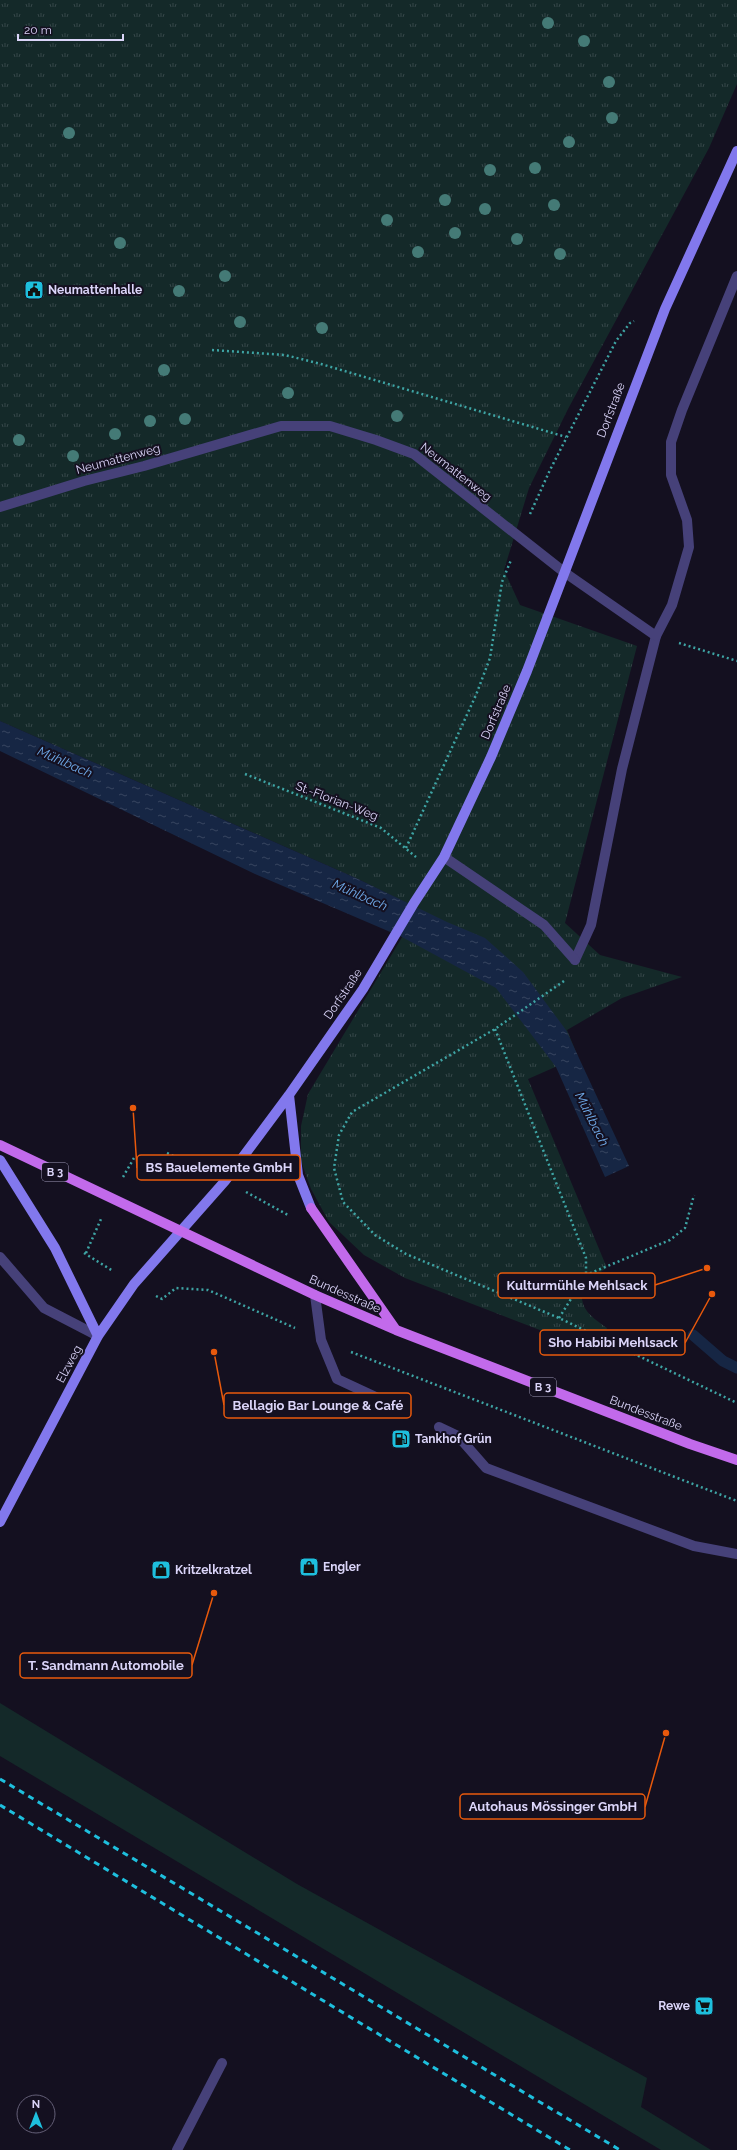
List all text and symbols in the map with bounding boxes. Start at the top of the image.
scale bar [18,16,123,42]
text: 20 m [24,23,52,37]
public building icon: Neumattenhalle [23,279,45,301]
place label: Neumattenhalle [48,283,142,297]
street label: Dorfstraße [594,380,628,440]
street label: Neumattenweg [418,440,494,504]
street label: Neumattenweg [74,441,162,477]
street label: Dorfstraße [478,683,514,741]
water label: Mühlbach [35,743,95,781]
street label: St.-Florian-Weg [294,779,380,823]
water label: Mühlbach [330,876,390,914]
street label: Dorfstraße [321,966,365,1022]
water label: Mühlbach [572,1089,612,1149]
callout: BS Bauelemente GmbH [137,1155,300,1180]
text: BS Bauelemente GmbH [146,1160,292,1175]
road number: B 3 [42,1163,68,1181]
street label: Bundesstraße [307,1272,383,1316]
callout: Kulturmühle Mehlsack [498,1273,655,1298]
text: Kulturmühle Mehlsack [507,1278,648,1293]
callout: Sho Habibi Mehlsack [540,1330,685,1355]
text: Sho Habibi Mehlsack [548,1335,678,1350]
street label: Elzweg [53,1343,85,1385]
road number: B 3 [530,1378,556,1396]
callout: Bellagio Bar Lounge & Café [224,1393,411,1418]
street label: Bundesstraße [608,1393,684,1433]
text: Bellagio Bar Lounge & Café [233,1398,404,1413]
fuel station icon: Tankhof Grün [390,1428,412,1450]
place label: Tankhof Grün [415,1432,492,1446]
shop icon: Engler [298,1556,320,1578]
shop icon: Kritzelkratzel [150,1559,172,1581]
place label: Engler [323,1560,361,1574]
place label: Kritzelkratzel [175,1563,252,1577]
callout: T. Sandmann Automobile [20,1653,192,1678]
text: T. Sandmann Automobile [28,1658,184,1673]
callout: Autohaus Mössinger GmbH [460,1794,645,1819]
text: Autohaus Mössinger GmbH [469,1799,637,1814]
supermarket icon: Rewe [693,1995,715,2017]
place label: Rewe [658,1999,690,2013]
north arrow [16,2094,56,2134]
text: N [32,2098,40,2111]

